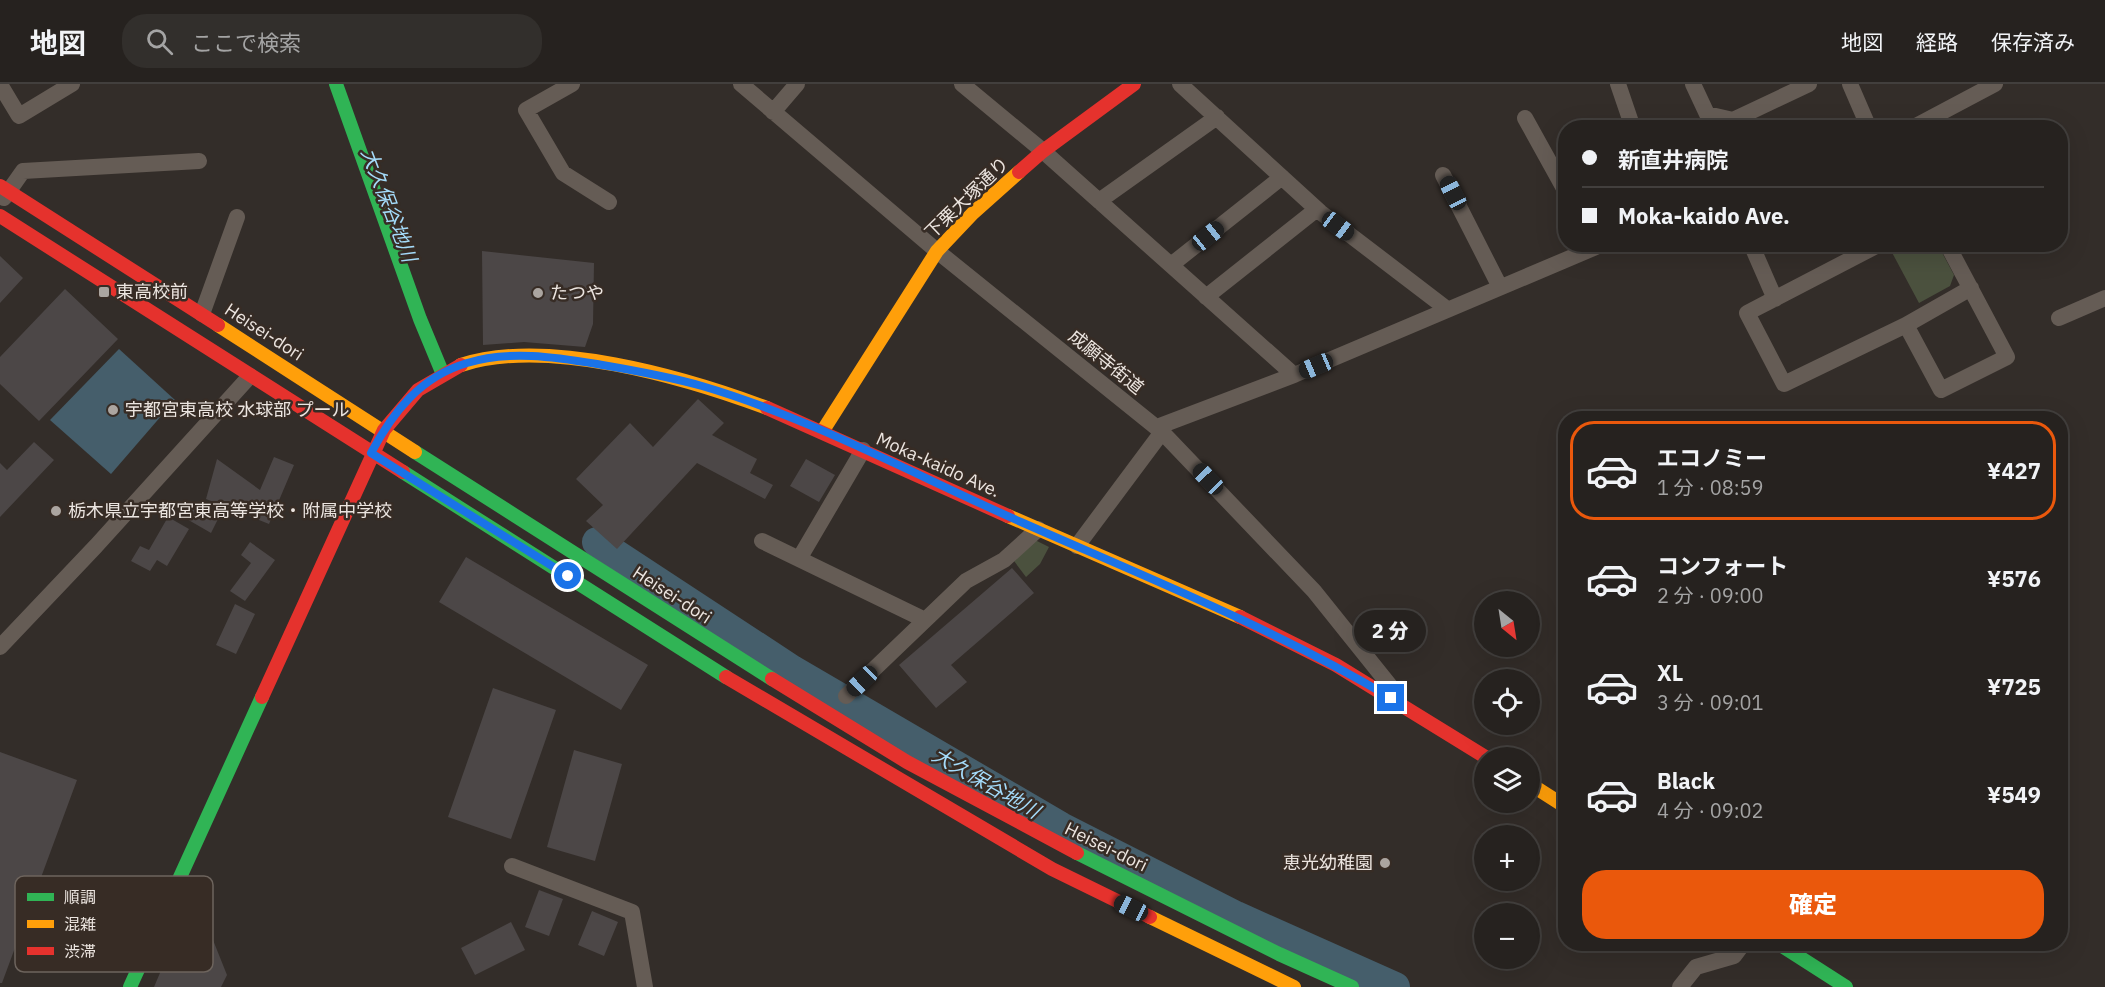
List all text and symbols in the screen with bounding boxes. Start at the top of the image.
search box [122,14,542,68]
text: 地図 [30,24,86,61]
icon: search [143,25,176,58]
text: ここで検索 [191,28,301,57]
text: 地図 [1841,28,1883,56]
text: 経路 [1916,28,1958,56]
text: 保存済み [1991,28,2075,56]
water label: 大久保谷地川 [355,144,424,268]
text: 新直井病院 [1618,145,1728,174]
street label: 下栗大塚通り [920,152,1013,243]
car [1437,173,1469,213]
text: Moka-kaido Ave. [1618,201,1790,230]
car [1318,208,1358,244]
car [1188,218,1228,254]
place label: 東高校前 [116,280,188,303]
place label: たつや [550,281,604,304]
marker: 東高校前 [97,285,111,299]
marker: たつや [531,286,545,300]
street label: Heisei-dori [221,298,308,366]
street label: 成願寺街道 [1064,324,1149,399]
car [1296,351,1336,381]
place label: 宇都宮東高校 水球部 プール [125,398,350,421]
marker: 宇都宮東高校 水球部 プール [106,403,120,417]
street label: Moka-kaido Ave. [873,427,1004,502]
text: エコノミー [1657,443,1767,472]
icon: car [1585,444,1639,498]
text: ¥427 [1987,456,2041,485]
car [1189,460,1227,498]
text: 1 分 · 08:59 [1657,474,1764,501]
place label: 栃木県立宇都宮東高等学校・附属中学校 [68,499,392,522]
marker: 栃木県立宇都宮東高等学校・附属中学校 [49,504,63,518]
text: コンフォート [1657,551,1788,580]
icon: car [1585,552,1639,606]
street label: Heisei-dori [629,561,716,629]
route start [554,562,581,589]
text: ¥576 [1987,564,2041,593]
text: 2 分 · 09:00 [1657,582,1764,609]
north arrow [1474,591,1540,657]
map controls [1474,591,1540,969]
callout: 2 分 [1355,611,1427,653]
text: 2 分 [1372,617,1408,644]
text: XL [1657,658,1683,687]
icon: car [1585,660,1639,714]
car [843,662,881,700]
button: locate [1474,669,1540,735]
text: ¥725 [1987,672,2041,701]
route end [1377,684,1404,711]
text: 3 分 · 09:01 [1657,689,1764,716]
water label: 大久保谷地川 [928,741,1047,825]
button: layers [1474,747,1540,813]
text: Black [1657,766,1715,795]
icon: car [1585,768,1639,822]
text: ¥549 [1987,780,2041,809]
text: 4 分 · 09:02 [1657,797,1764,824]
street label: Heisei-dori [1061,817,1151,876]
button: + [1474,825,1540,891]
place label: 恵光幼稚園 [1283,851,1373,874]
marker: 恵光幼稚園 [1378,856,1392,870]
button: 確定 [1582,870,2044,939]
legend [15,876,213,972]
text: 順調 [64,887,96,907]
car [1111,892,1151,924]
button: − [1474,903,1540,969]
text: 混雑 [64,914,96,934]
text: 渋滞 [64,941,96,961]

